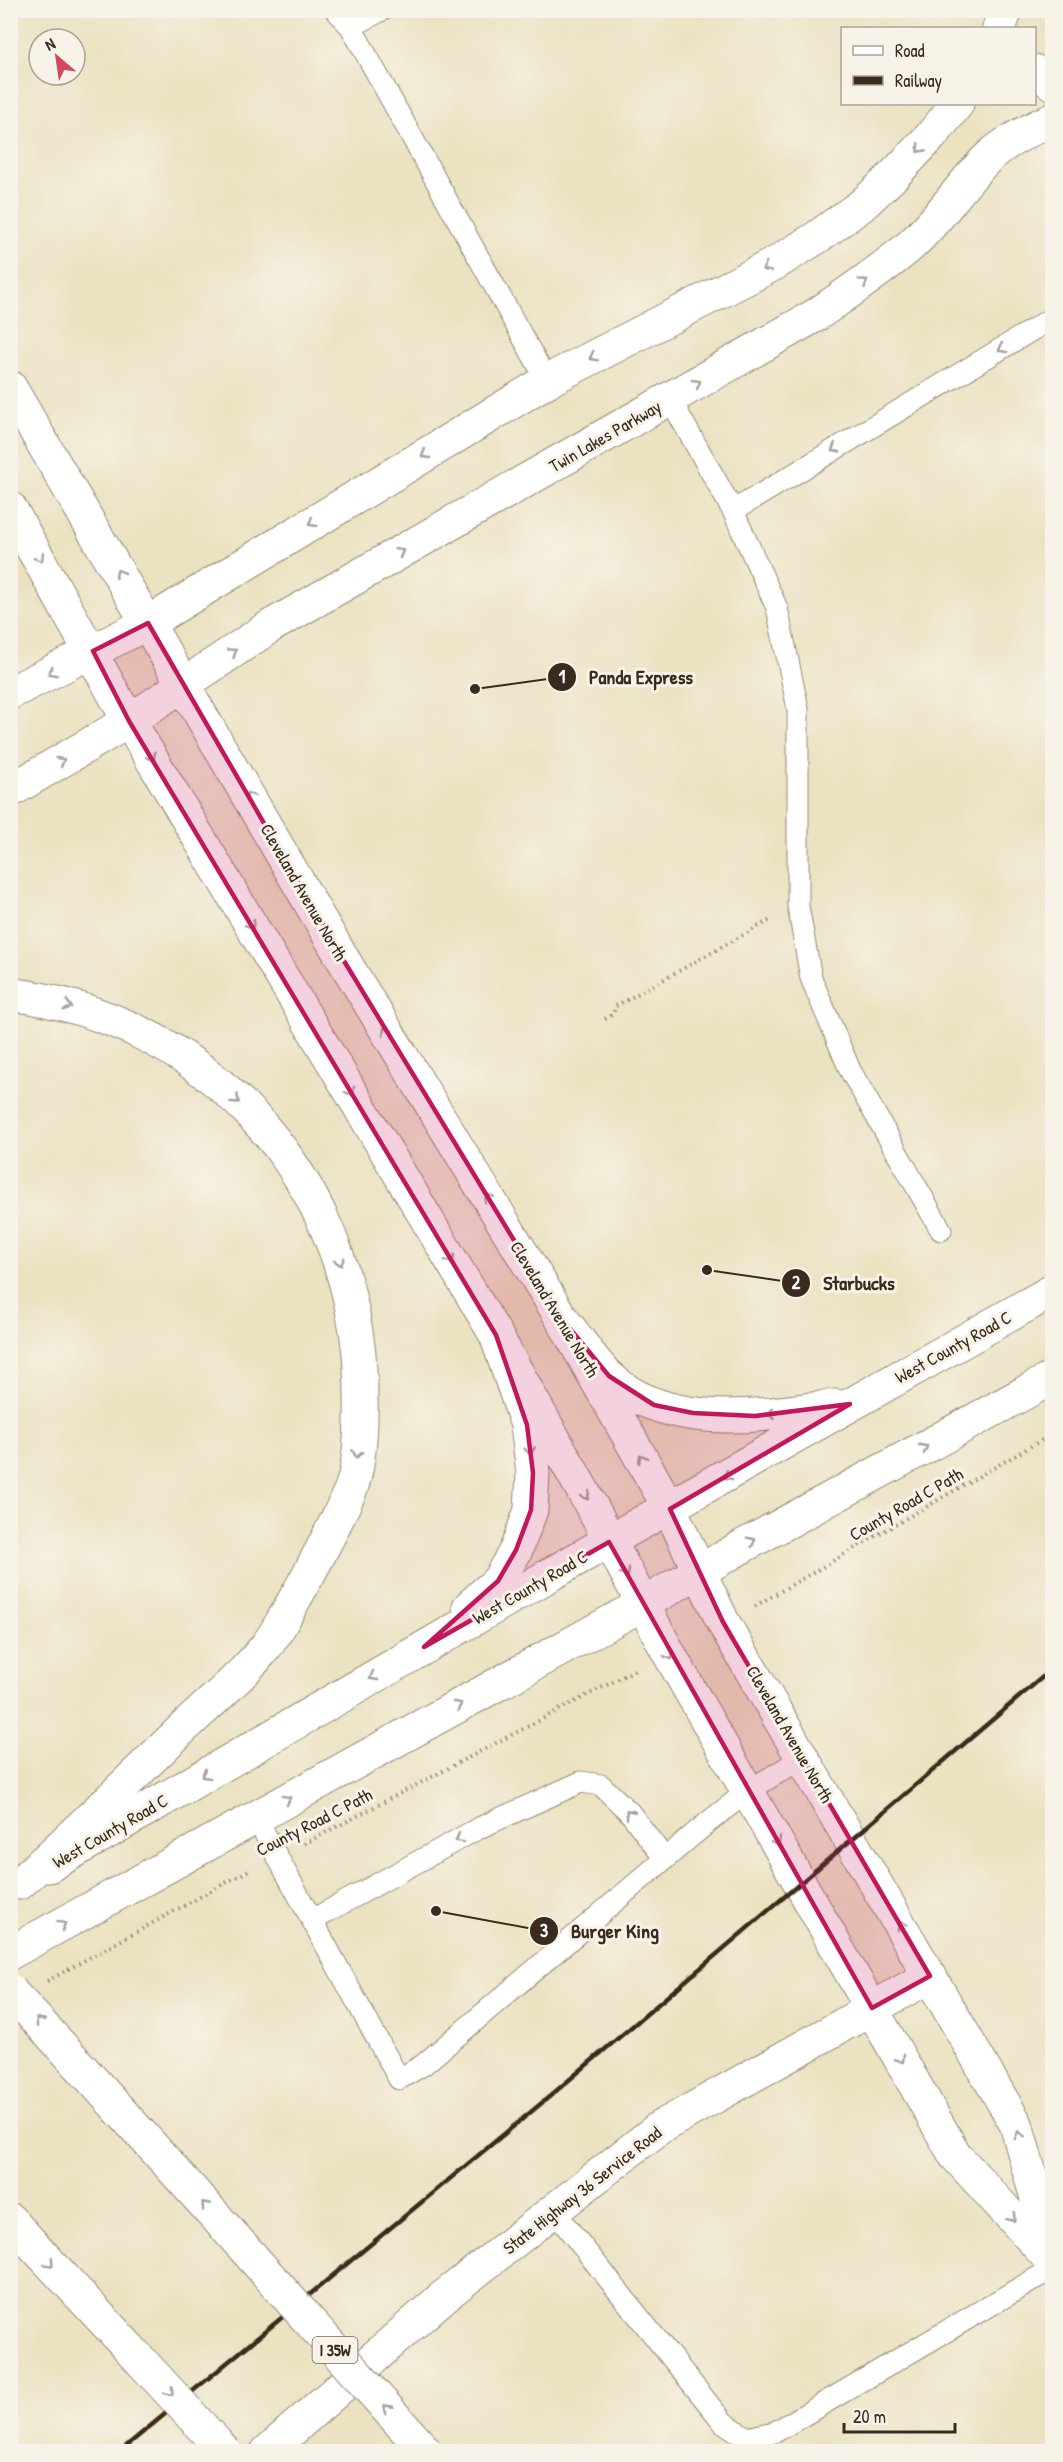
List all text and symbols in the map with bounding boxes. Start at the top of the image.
north arrow [27,27,87,87]
legend [841,27,1036,105]
text: N [41,32,59,56]
text: Road [895,38,925,63]
text: Railway [895,68,942,93]
one-way arrow [916,141,927,152]
one-way arrow [762,260,773,272]
one-way arrow [857,278,868,289]
one-way arrow [998,341,1008,353]
one-way arrow [589,350,600,361]
one-way arrow [691,379,702,391]
street label: Twin Lakes Parkway [544,394,666,478]
one-way arrow [831,442,841,454]
one-way arrow [421,448,431,460]
one-way arrow [308,516,318,528]
one-way arrow [394,548,404,560]
one-way arrow [32,552,44,562]
one-way arrow [114,569,126,579]
one-way arrow [226,648,237,659]
callout: Panda Express [547,658,705,696]
text: Panda Express [589,663,693,691]
one-way arrow [47,664,58,676]
text: 1 [559,664,566,689]
one-way arrow [144,751,156,761]
one-way arrow [55,757,65,769]
one-way arrow [245,792,256,802]
street label: Cleveland Avenue North [255,819,354,966]
one-way arrow [244,919,256,929]
one-way arrow [62,999,72,1011]
one-way arrow [382,1027,394,1037]
one-way arrow [344,1086,356,1096]
one-way arrow [229,1092,240,1103]
one-way arrow [483,1193,495,1203]
street label: Cleveland Avenue North [504,1236,606,1382]
one-way arrow [444,1254,456,1264]
one-way arrow [333,1256,345,1267]
callout: Starbucks [781,1264,906,1302]
text: Starbucks [823,1269,895,1296]
text: 2 [792,1270,801,1295]
street label: West County Road C [890,1305,1016,1389]
one-way arrow [767,1407,776,1420]
one-way arrow [917,1444,928,1455]
one-way arrow [524,1446,536,1455]
one-way arrow [351,1450,363,1459]
one-way arrow [637,1453,649,1464]
street label: County Road C Path [845,1461,968,1547]
one-way arrow [723,1469,733,1480]
one-way arrow [578,1490,590,1500]
one-way arrow [746,1537,756,1548]
street label: West County Road C [468,1544,592,1630]
one-way arrow [619,1567,630,1577]
one-way arrow [663,1650,674,1660]
street label: Cleveland Avenue North [741,1661,840,1808]
one-way arrow [369,1670,379,1681]
one-way arrow [452,1701,462,1712]
one-way arrow [201,1768,211,1779]
street label: County Road C Path [252,1782,377,1862]
street label: West County Road C [48,1788,172,1874]
one-way arrow [281,1795,291,1806]
one-way arrow [625,1809,636,1820]
one-way arrow [454,1832,465,1843]
one-way arrow [770,1836,781,1846]
callout: Burger King [529,1912,671,1950]
text: Burger King [571,1917,659,1945]
text: 3 [540,1918,548,1943]
one-way arrow [55,1920,66,1932]
one-way arrow [897,1921,908,1931]
one-way arrow [35,2018,46,2028]
one-way arrow [894,2053,905,2063]
street label: State Highway 36 Service Road [497,2120,667,2260]
one-way arrow [1014,2130,1026,2141]
one-way arrow [201,2201,212,2211]
one-way arrow [1005,2211,1016,2222]
one-way arrow [43,2256,54,2267]
road number: I 35W [312,2337,358,2363]
one-way arrow [162,2385,173,2396]
scale bar [844,2396,955,2434]
one-way arrow [383,2404,394,2415]
text: 20 m [853,2404,886,2429]

